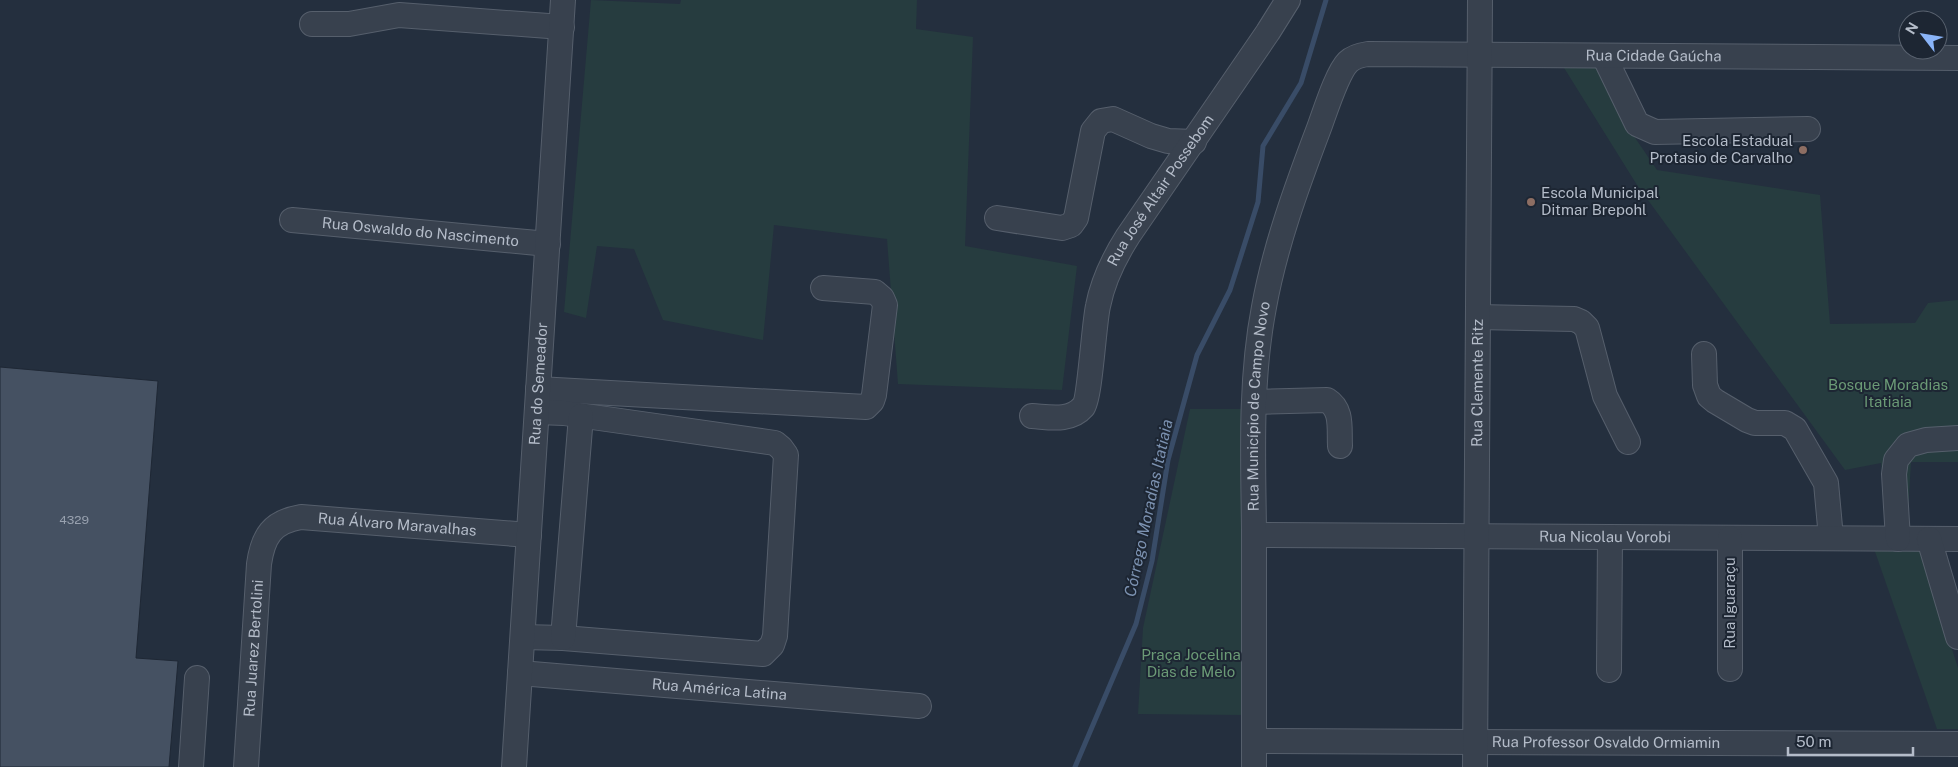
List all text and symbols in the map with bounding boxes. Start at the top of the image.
north arrow [1898,10,1948,60]
text: N [1902,19,1922,37]
street label: Rua Cidade Gaúcha [1585,46,1722,64]
street label: Rua José Altair Possebom [1104,111,1217,269]
place label: Escola Estadual Protasio de Carvalho [1650,132,1793,166]
marker: Escola Estadual Protasio de Carvalho [1797,144,1809,156]
place label: Escola Municipal Ditmar Brepohl [1541,184,1659,218]
marker: Escola Municipal Ditmar Brepohl [1525,196,1537,208]
street label: Rua Oswaldo do Nascimento [321,214,520,249]
street label: Rua Município de Campo Novo [1244,300,1273,511]
street label: Rua Clemente Ritz [1468,319,1486,447]
street label: Rua do Semeador [526,322,550,446]
park label: Bosque Moradias Itatiaia [1828,376,1948,410]
water label: Córrego Moradias Itatiaia [1120,418,1177,599]
street label: Rua Álvaro Maravalhas [317,509,477,539]
house number: 4329 [59,513,89,527]
street label: Rua Nicolau Vorobi [1539,528,1671,545]
street label: Rua Iguaraçu [1721,557,1738,649]
street label: Rua Juarez Bertolini [240,579,266,717]
park label: Praça Jocelina Dias de Melo [1141,646,1241,680]
street label: Rua América Latina [651,675,788,703]
scale bar [1788,724,1913,756]
street label: Rua Professor Osvaldo Ormiamin [1492,733,1720,751]
text: 50 m [1796,733,1831,750]

